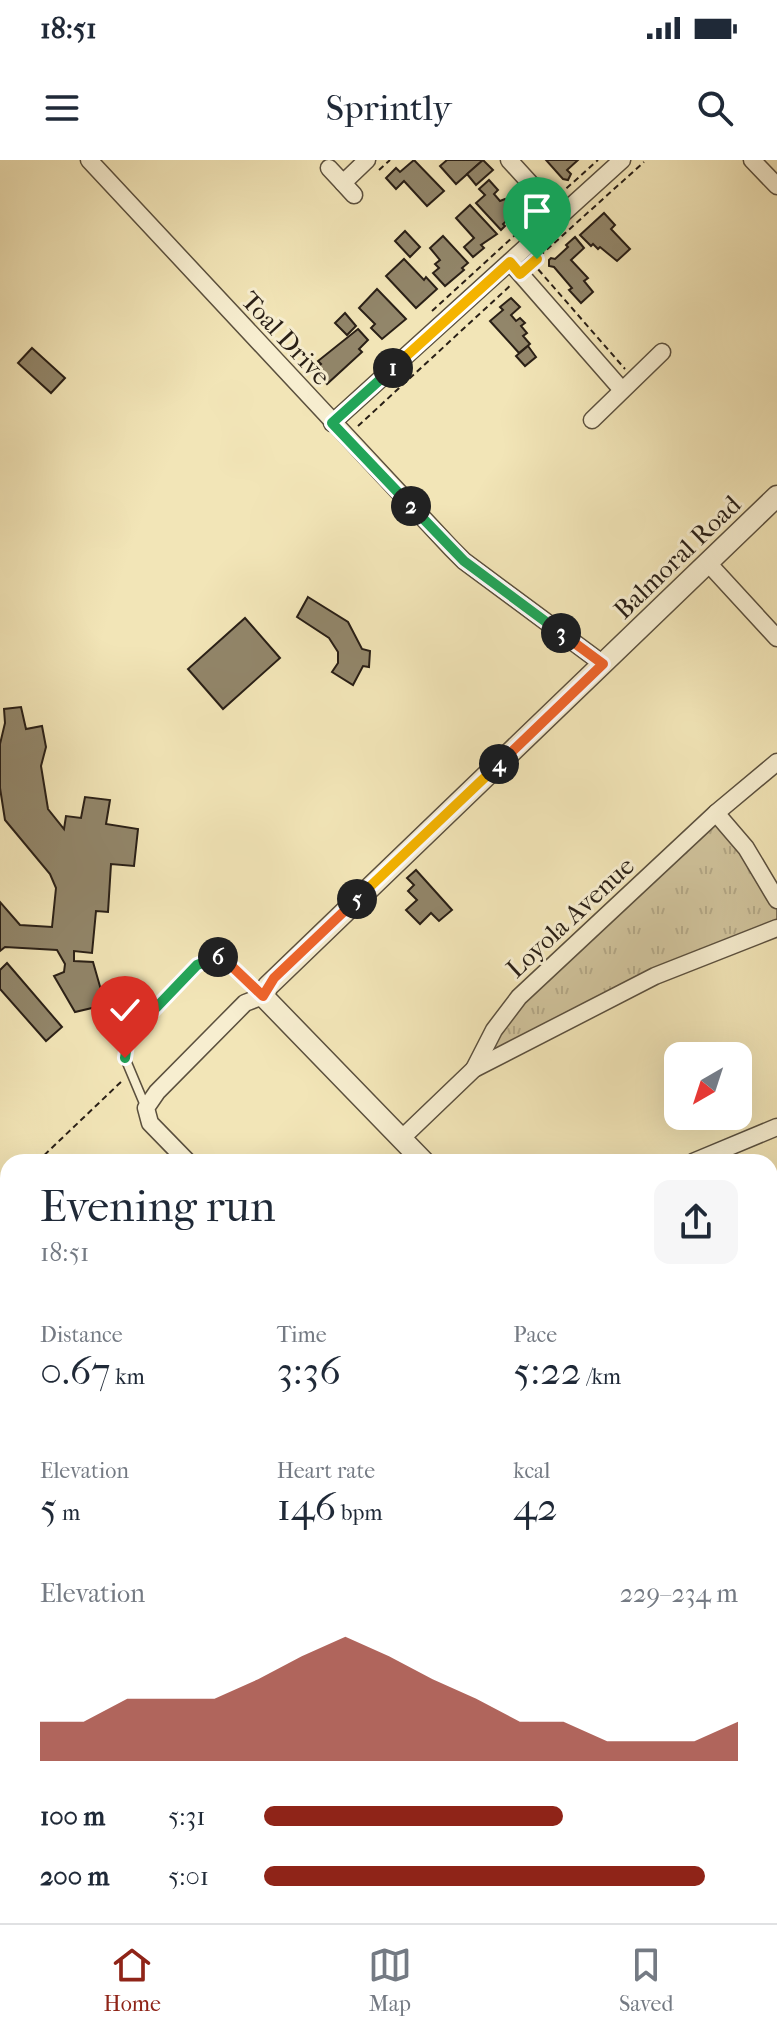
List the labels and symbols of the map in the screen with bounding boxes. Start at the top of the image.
pin [503,177,571,259]
street label: Toal Drive [235,285,337,392]
pin: 1 [373,348,413,388]
pin: 2 [391,486,431,526]
street label: Balmoral Road [607,489,748,626]
pin: 3 [541,613,581,653]
pin: 4 [479,744,519,784]
street label: Loyola Avenue [500,850,641,984]
pin: 5 [337,879,377,919]
pin: 6 [198,937,238,977]
pin [91,976,159,1058]
north arrow [664,1042,752,1130]

